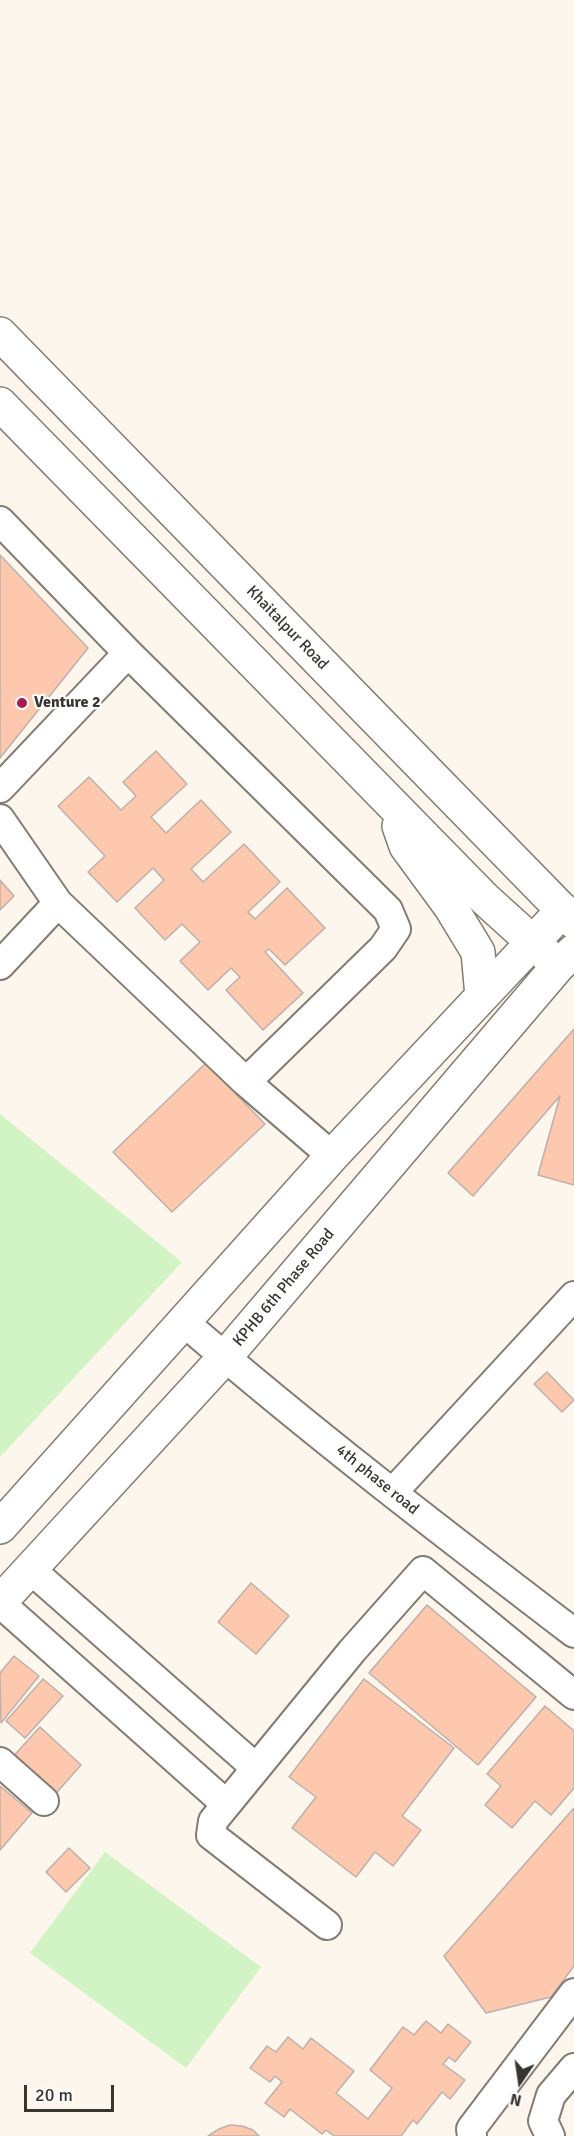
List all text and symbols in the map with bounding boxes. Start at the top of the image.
street label: Khaitalpur Road [242,582,332,674]
place label: Venture 2 [34,693,101,713]
marker: Venture 2 [15,696,29,710]
street label: KPHB 6th Phase Road [229,1225,339,1351]
street label: 4th phase road [332,1441,422,1519]
north arrow [490,2052,550,2112]
scale bar [27,2073,117,2111]
text: 20 m [35,2084,73,2106]
text: N [508,2089,524,2111]

